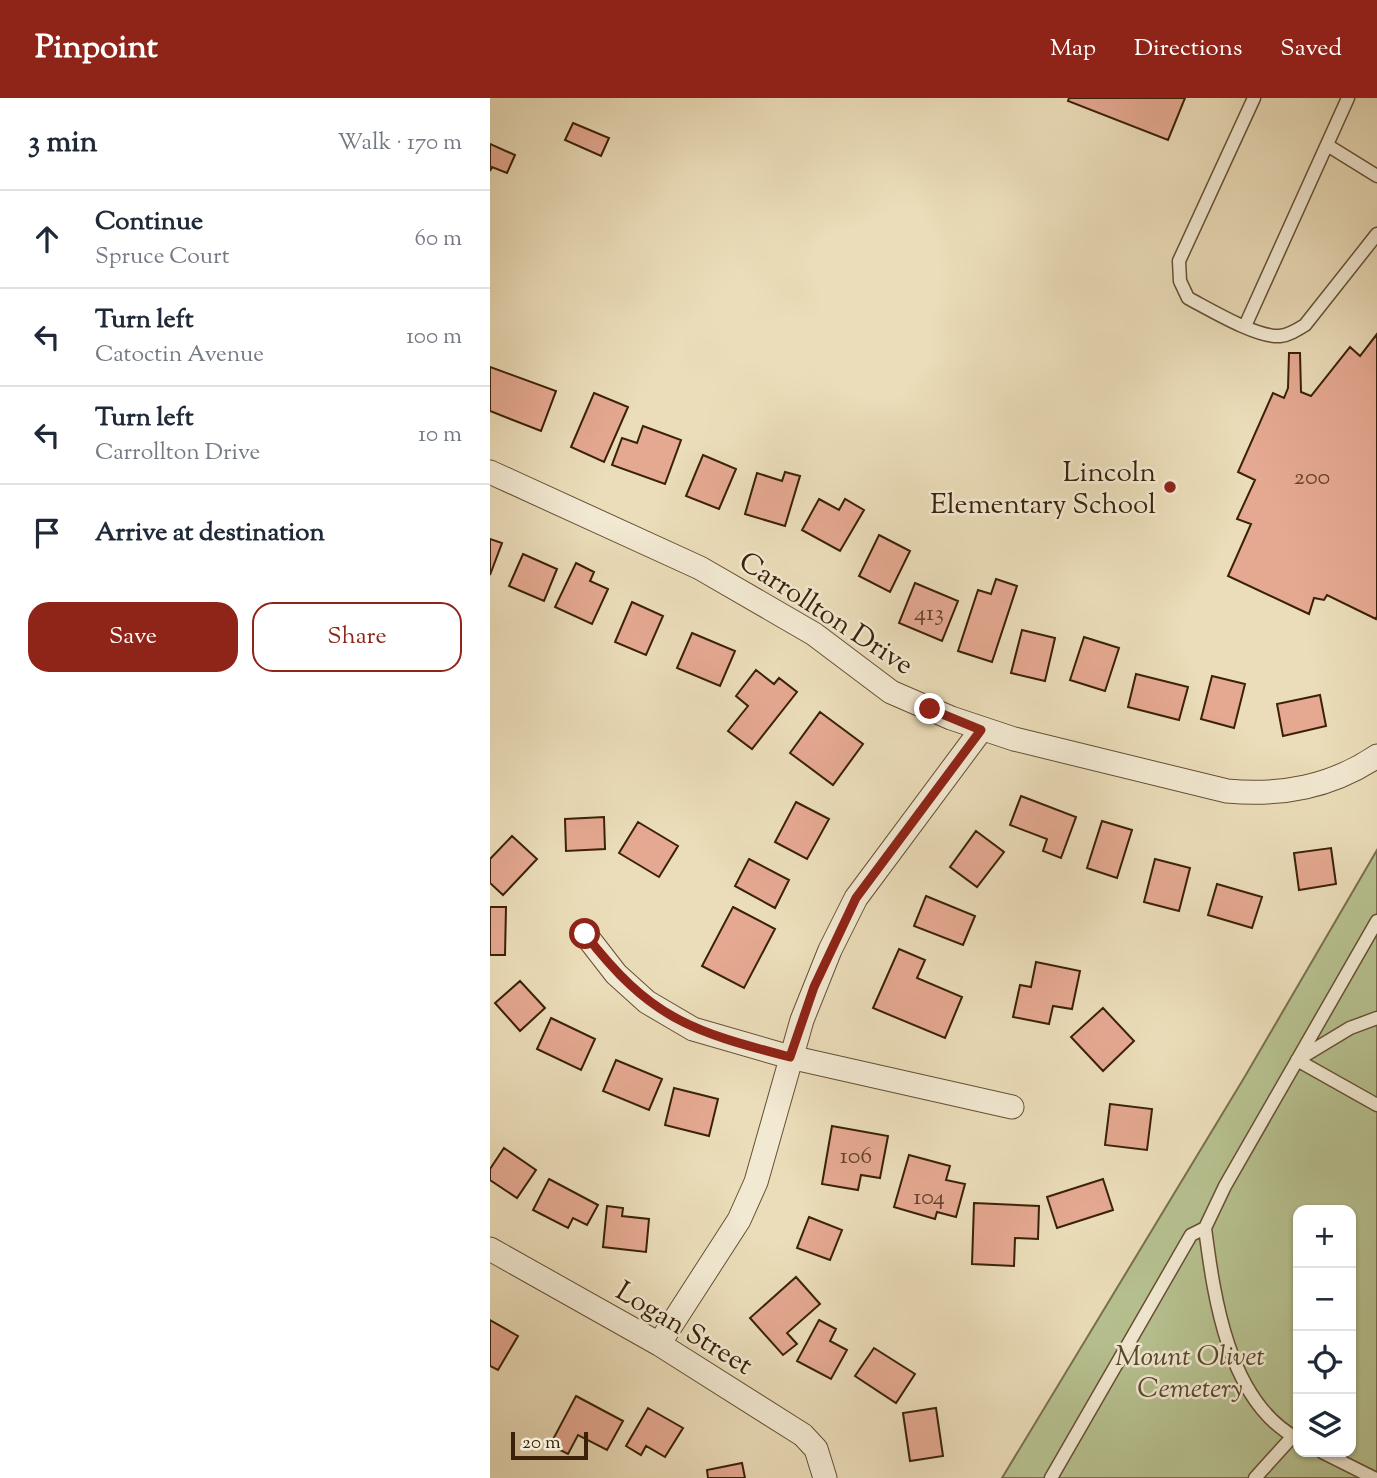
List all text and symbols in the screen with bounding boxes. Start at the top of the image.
text: Pinpoint [35,25,158,73]
text: Map [1050,32,1096,66]
text: Directions [1134,32,1242,66]
text: Saved [1280,32,1342,66]
text: 3 min [28,122,98,165]
text: Walk · 170 m [337,127,462,160]
text: Continue [95,204,203,241]
icon: ahead [28,220,66,258]
text: 60 m [414,223,462,256]
text: Spruce Court [95,241,230,274]
text: Turn left [95,302,194,339]
icon: left [28,318,66,356]
text: 100 m [406,321,462,354]
text: Catoctin Avenue [95,339,264,372]
text: Turn left [95,400,194,437]
icon: left [28,416,66,454]
text: 10 m [418,419,462,452]
text: Carrollton Drive [95,437,260,470]
place label: Lincoln Elementary School [930,454,1156,526]
house number: 200 [1294,461,1330,495]
marker: Lincoln Elementary School [1162,479,1178,495]
icon: arrive [28,514,66,552]
text: Arrive at destination [95,515,325,552]
street label: Carrollton Drive [730,543,921,686]
house number: 413 [914,597,944,631]
button: Save [28,602,238,672]
button: Share [252,602,462,672]
route end [914,693,945,724]
route start [569,918,600,949]
house number: 106 [840,1140,872,1174]
house number: 104 [913,1181,945,1215]
map controls [1293,1205,1356,1457]
button: + [1293,1205,1356,1268]
button: − [1293,1268,1356,1331]
street label: Logan Street [607,1273,760,1386]
button: locate [1293,1331,1356,1394]
park label: Mount Olivet Cemetery [1115,1338,1265,1410]
button: layers [1293,1394,1356,1457]
scale bar [511,1429,588,1461]
text: 20 m [522,1430,561,1457]

